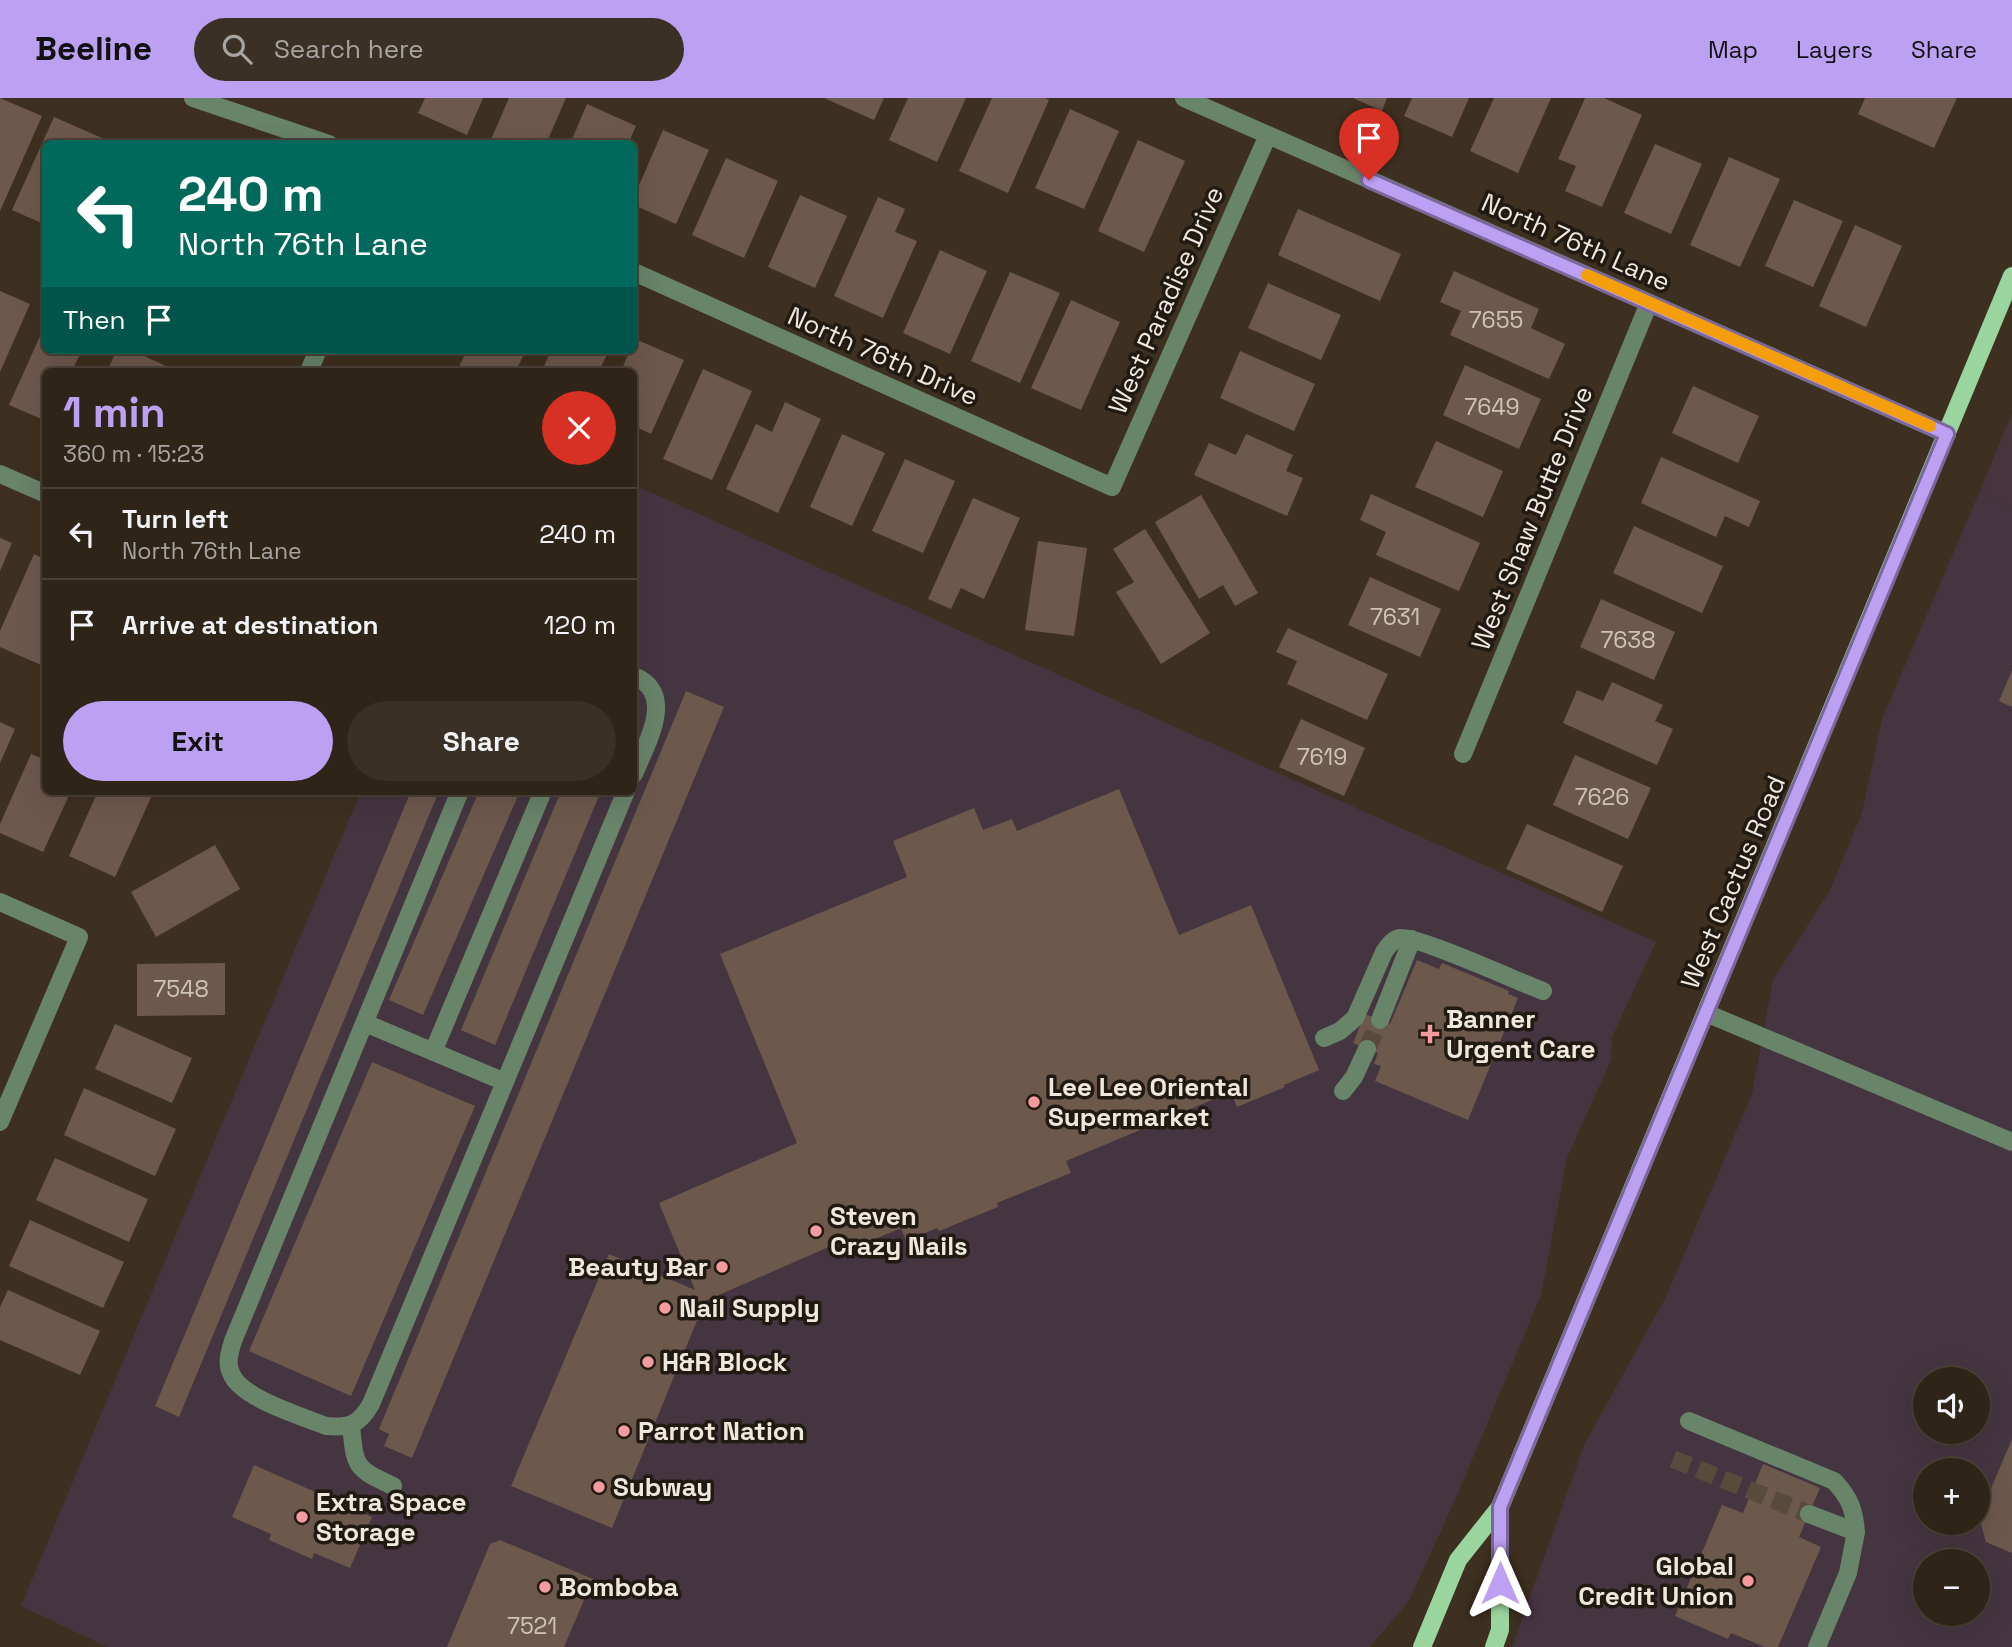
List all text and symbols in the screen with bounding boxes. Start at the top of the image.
search box [194,18,684,81]
text: Beeline [35,28,152,70]
icon: search [218,30,256,68]
text: Search here [274,32,424,66]
text: Map [1708,34,1758,65]
text: Layers [1796,34,1873,65]
text: Share [1911,34,1977,65]
pin [1339,108,1399,180]
icon: arrive [1350,119,1388,157]
text: 240 m [178,163,324,225]
icon: left [63,168,154,259]
street label: West Paradise Drive [1101,181,1231,419]
street label: North 76th Lane [1476,185,1676,299]
text: North 76th Lane [178,224,428,264]
street label: North 76th Drive [782,299,984,413]
icon: arrive [140,301,178,339]
text: Then [63,303,126,337]
house number: 7655 [1469,305,1523,335]
street label: West Shaw Butte Drive [1463,381,1601,655]
text: 1 min [63,386,166,439]
button: close [542,391,616,465]
house number: 7649 [1464,392,1520,422]
text: 360 m · 15:23 [63,439,204,469]
text: Turn left [122,502,229,536]
icon: left [63,515,101,553]
text: 240 m [539,517,616,551]
text: North 76th Lane [122,536,302,566]
house number: 7631 [1370,602,1420,632]
icon: arrive [63,606,101,644]
text: Arrive at destination [122,608,379,642]
text: 120 m [544,608,616,642]
house number: 7638 [1600,625,1656,655]
button: Exit [63,701,333,781]
button: Share [347,701,616,781]
house number: 7619 [1297,742,1347,772]
street label: West Cactus Road [1673,770,1793,994]
house number: 7626 [1575,782,1629,812]
house number: 7548 [153,974,209,1004]
place label: Banner Urgent Care [1446,1002,1596,1066]
marker: Banner Urgent Care [1420,1024,1440,1044]
place label: Lee Lee Oriental Supermarket [1048,1070,1249,1134]
marker: Lee Lee Oriental Supermarket [1026,1094,1042,1110]
place label: Steven Crazy Nails [830,1199,968,1263]
marker: Steven Crazy Nails [808,1223,824,1239]
place label: Beauty Bar [568,1250,708,1284]
marker: Beauty Bar [714,1259,730,1275]
place label: Nail Supply [679,1291,820,1325]
marker: Nail Supply [657,1300,673,1316]
place label: H&R Block [662,1345,788,1379]
marker: H&R Block [640,1354,656,1370]
map controls [1913,1367,1990,1626]
button: sound [1913,1367,1990,1444]
place label: Parrot Nation [638,1414,805,1448]
marker: Parrot Nation [616,1423,632,1439]
button: + [1913,1458,1990,1535]
place label: Subway [613,1470,712,1504]
marker: Subway [591,1479,607,1495]
place label: Extra Space Storage [316,1485,467,1549]
marker: Extra Space Storage [294,1509,310,1525]
position arrow [1463,1546,1537,1620]
place label: Global Credit Union [1578,1549,1734,1613]
button: − [1913,1549,1990,1626]
place label: Bomboba [559,1570,679,1604]
marker: Global Credit Union [1740,1573,1756,1589]
marker: Bomboba [537,1579,553,1595]
house number: 7521 [507,1611,557,1641]

